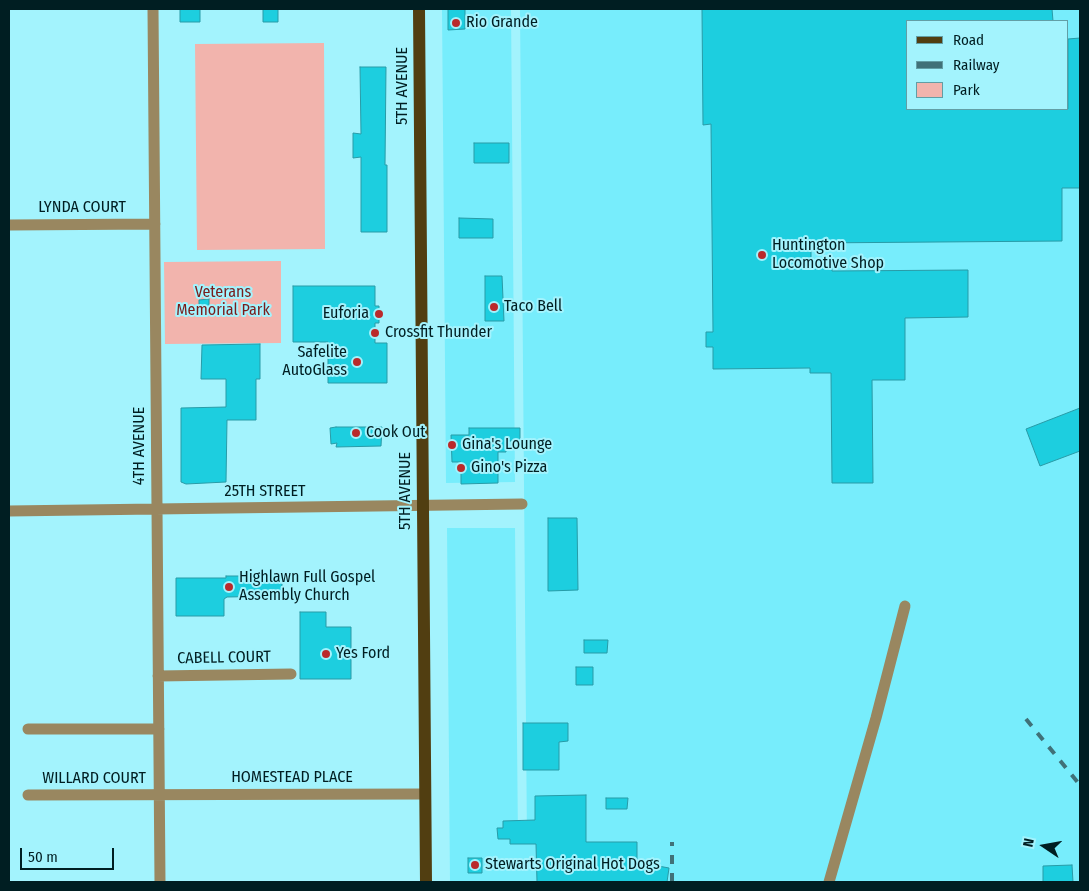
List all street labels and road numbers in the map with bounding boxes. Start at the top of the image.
street label: 5TH AVENUE [393,47,413,125]
street label: LYNDA COURT [38,198,126,218]
street label: 4TH AVENUE [130,407,150,485]
street label: 5TH AVENUE [396,452,416,530]
street label: 25TH STREET [225,482,305,502]
street label: CABELL COURT [177,648,271,668]
street label: HOMESTEAD PLACE [231,768,353,788]
street label: WILLARD COURT [42,769,146,789]

